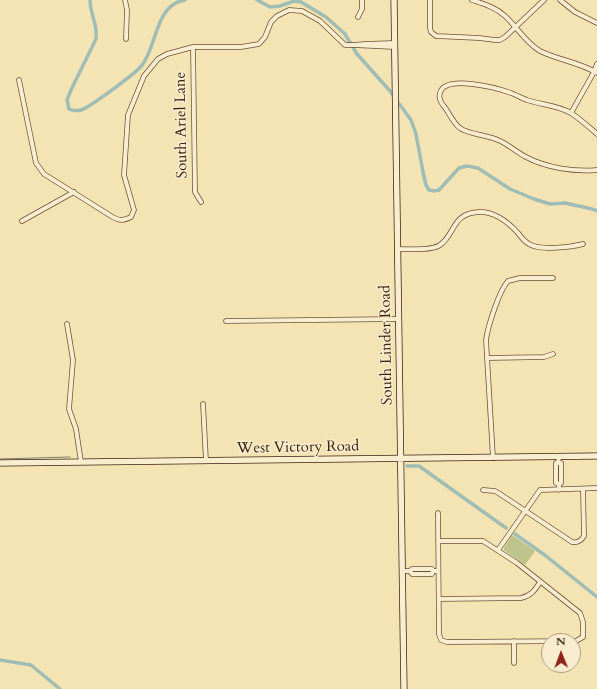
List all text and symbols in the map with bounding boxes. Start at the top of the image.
street label: South Ariel Lane [172,71,192,179]
street label: South Linder Road [377,285,397,405]
street label: West Victory Road [237,438,359,458]
north arrow [541,633,581,673]
text: N [556,634,566,649]

